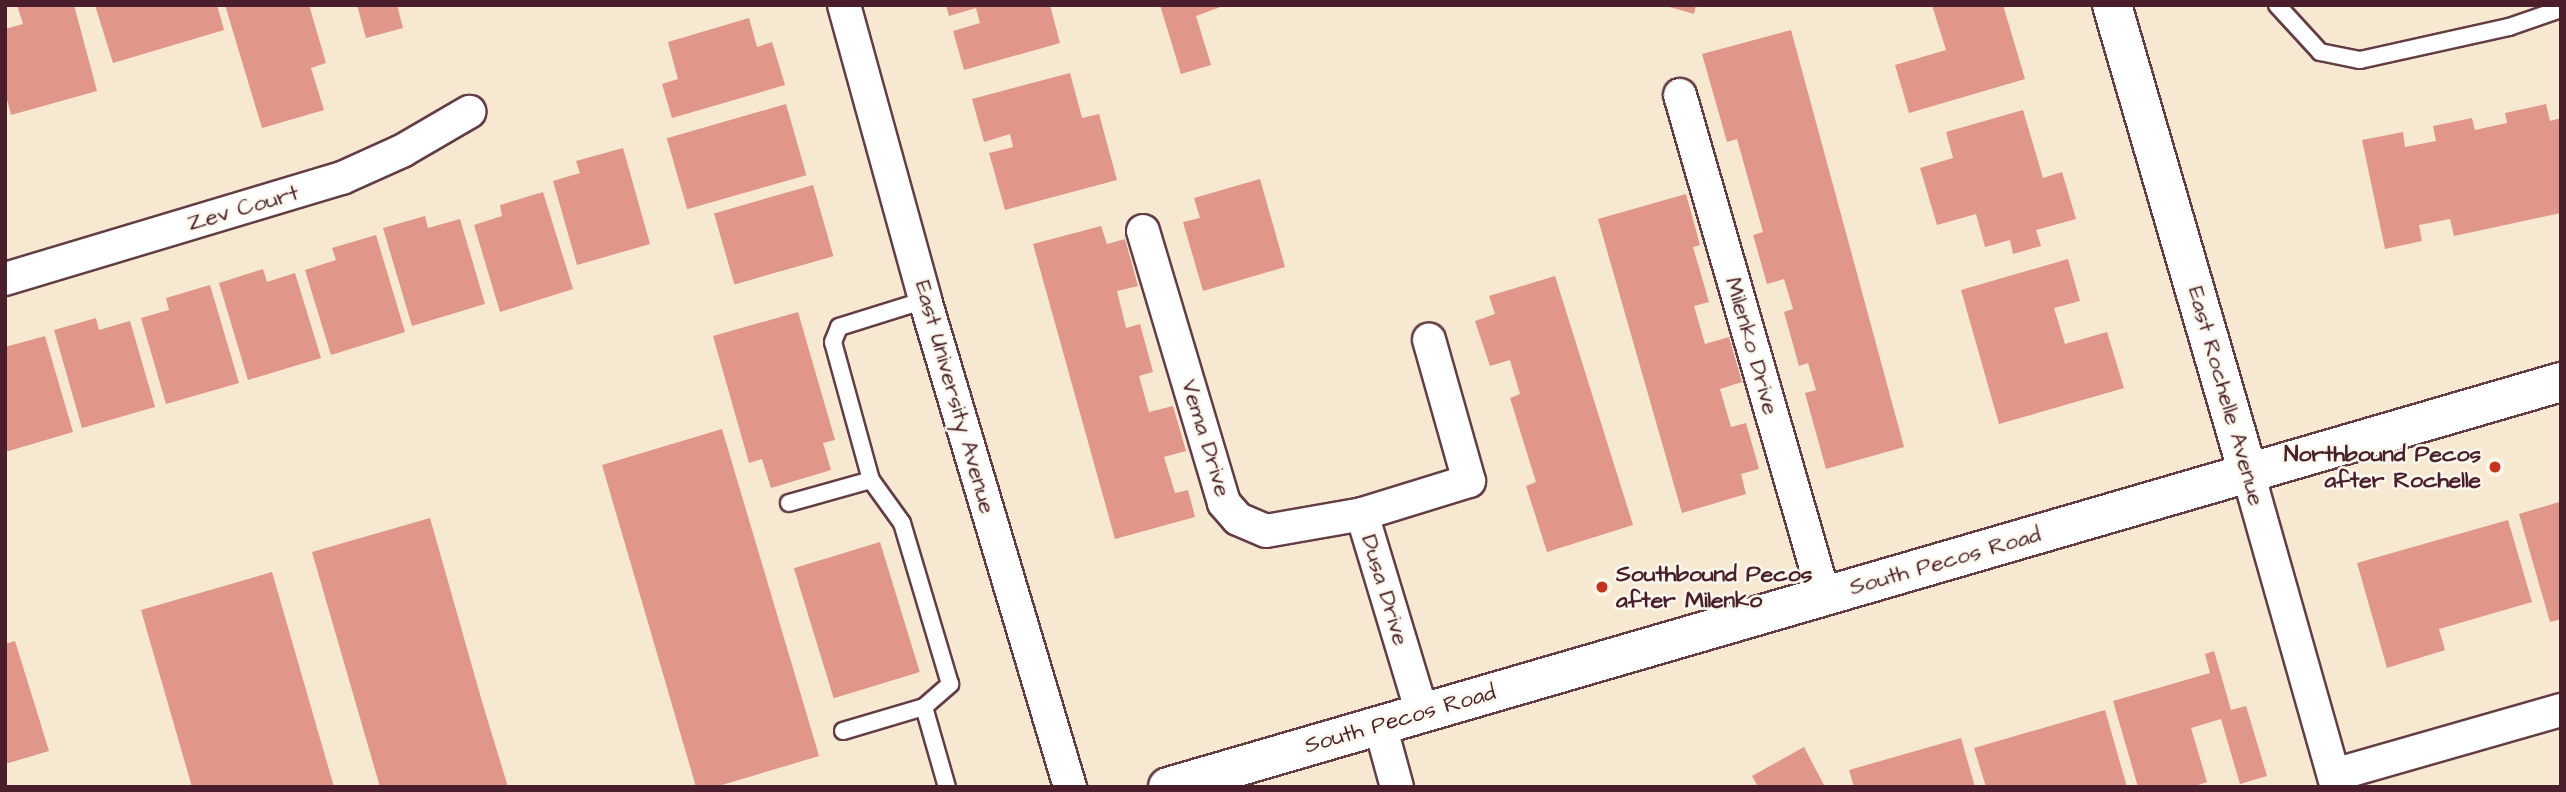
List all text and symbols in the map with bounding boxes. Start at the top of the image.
street label: Zev Court [184,179,302,237]
street label: Milenko Drive [1719,274,1785,418]
street label: East University Avenue [908,277,1002,517]
street label: East Rochelle Avenue [2181,283,2271,509]
street label: Vema Drive [1175,376,1237,500]
place label: Northbound Pecos after Rochelle [2284,440,2481,494]
marker: Northbound Pecos after Rochelle [2487,459,2503,475]
street label: South Pecos Road [1846,521,2044,601]
street label: Dusa Drive [1355,531,1415,649]
place label: Southbound Pecos after Milenko [1616,560,1812,614]
marker: Southbound Pecos after Milenko [1594,579,1610,595]
street label: South Pecos Road [1301,679,1499,759]

